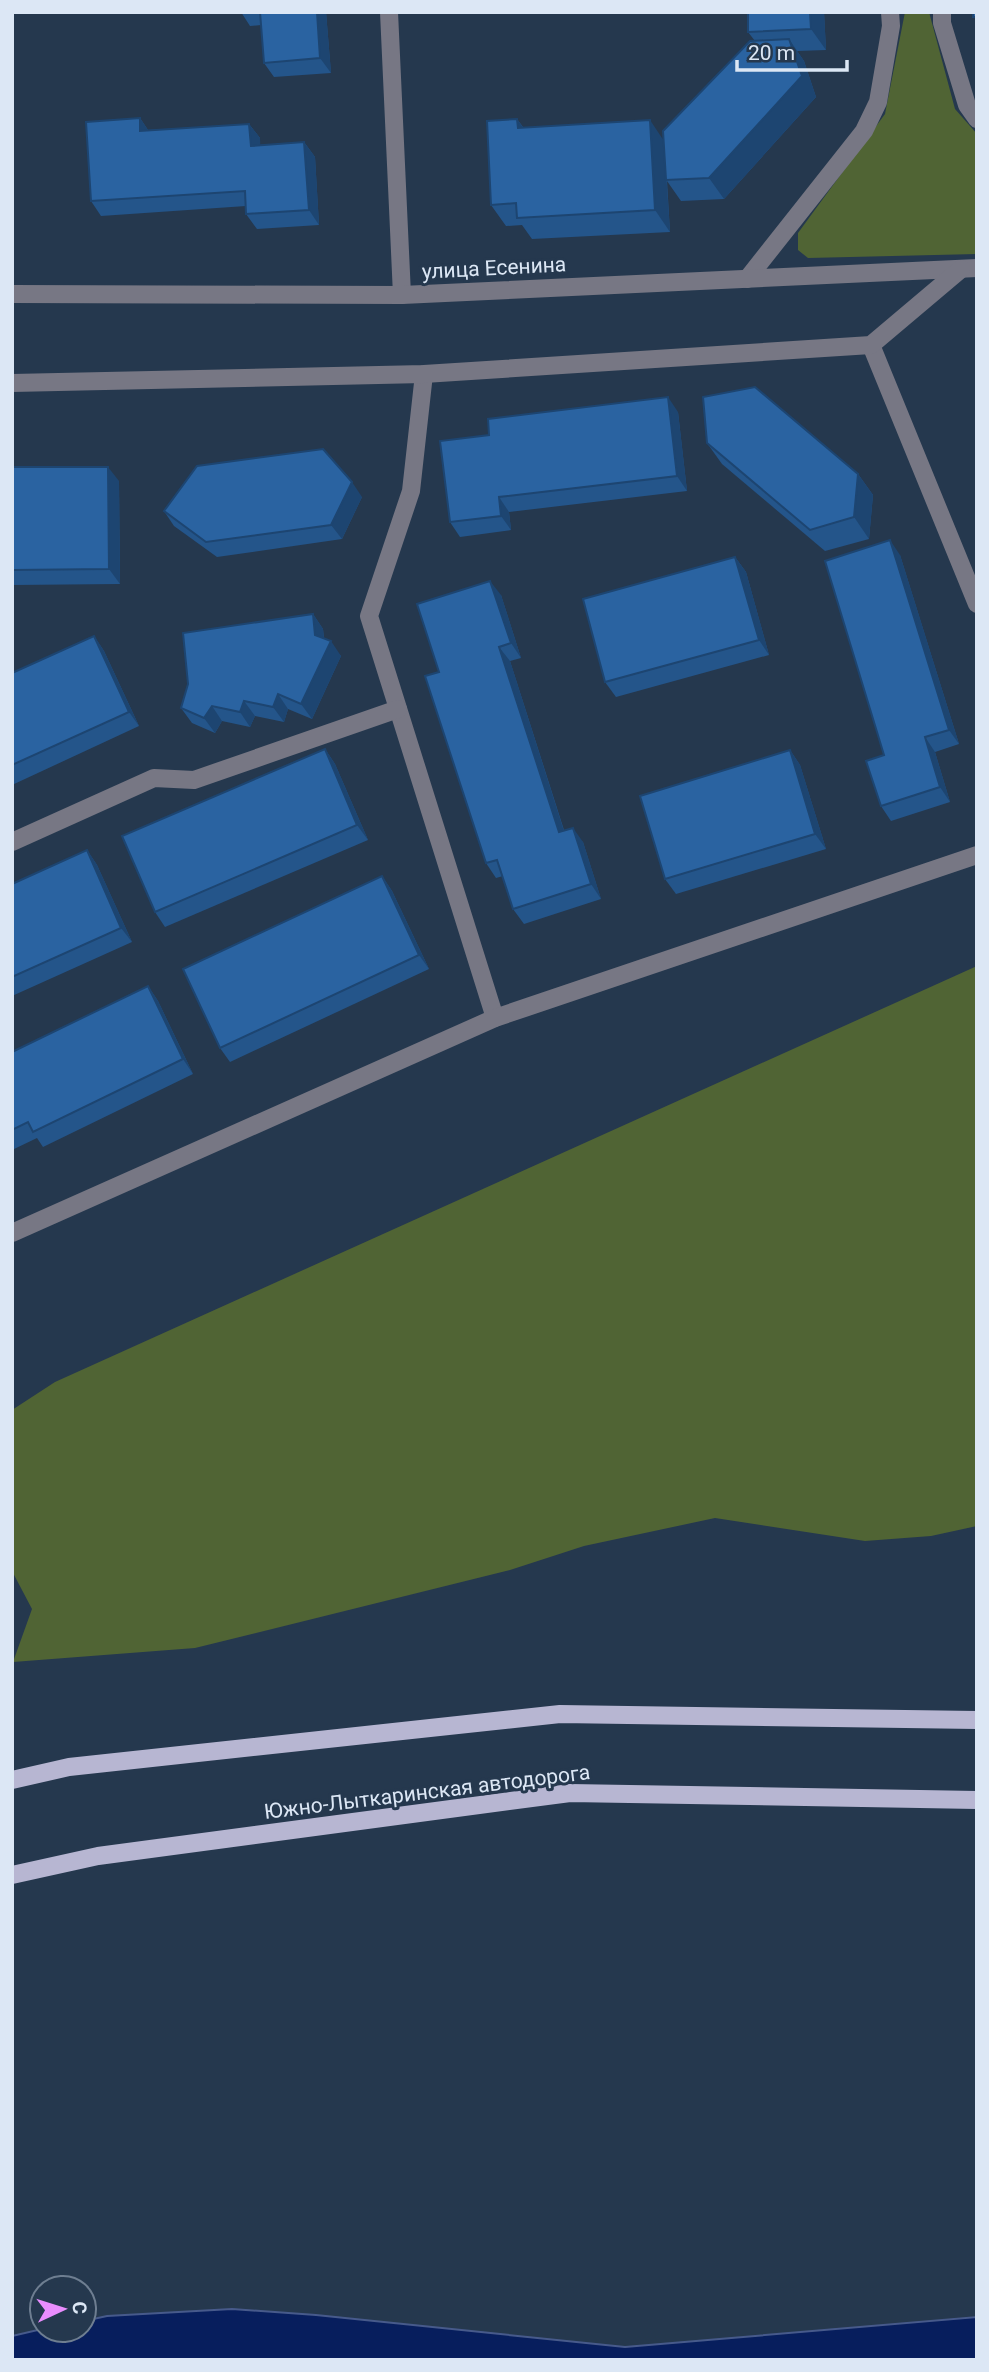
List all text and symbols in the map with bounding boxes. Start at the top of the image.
scale bar [737,28,847,72]
text: 20 m [748,41,795,65]
street label: улица Есенина [421,252,567,284]
street label: Южно-Лыткаринская автодорога [263,1760,591,1824]
north arrow [28,2274,98,2344]
text: С [68,2301,91,2315]

